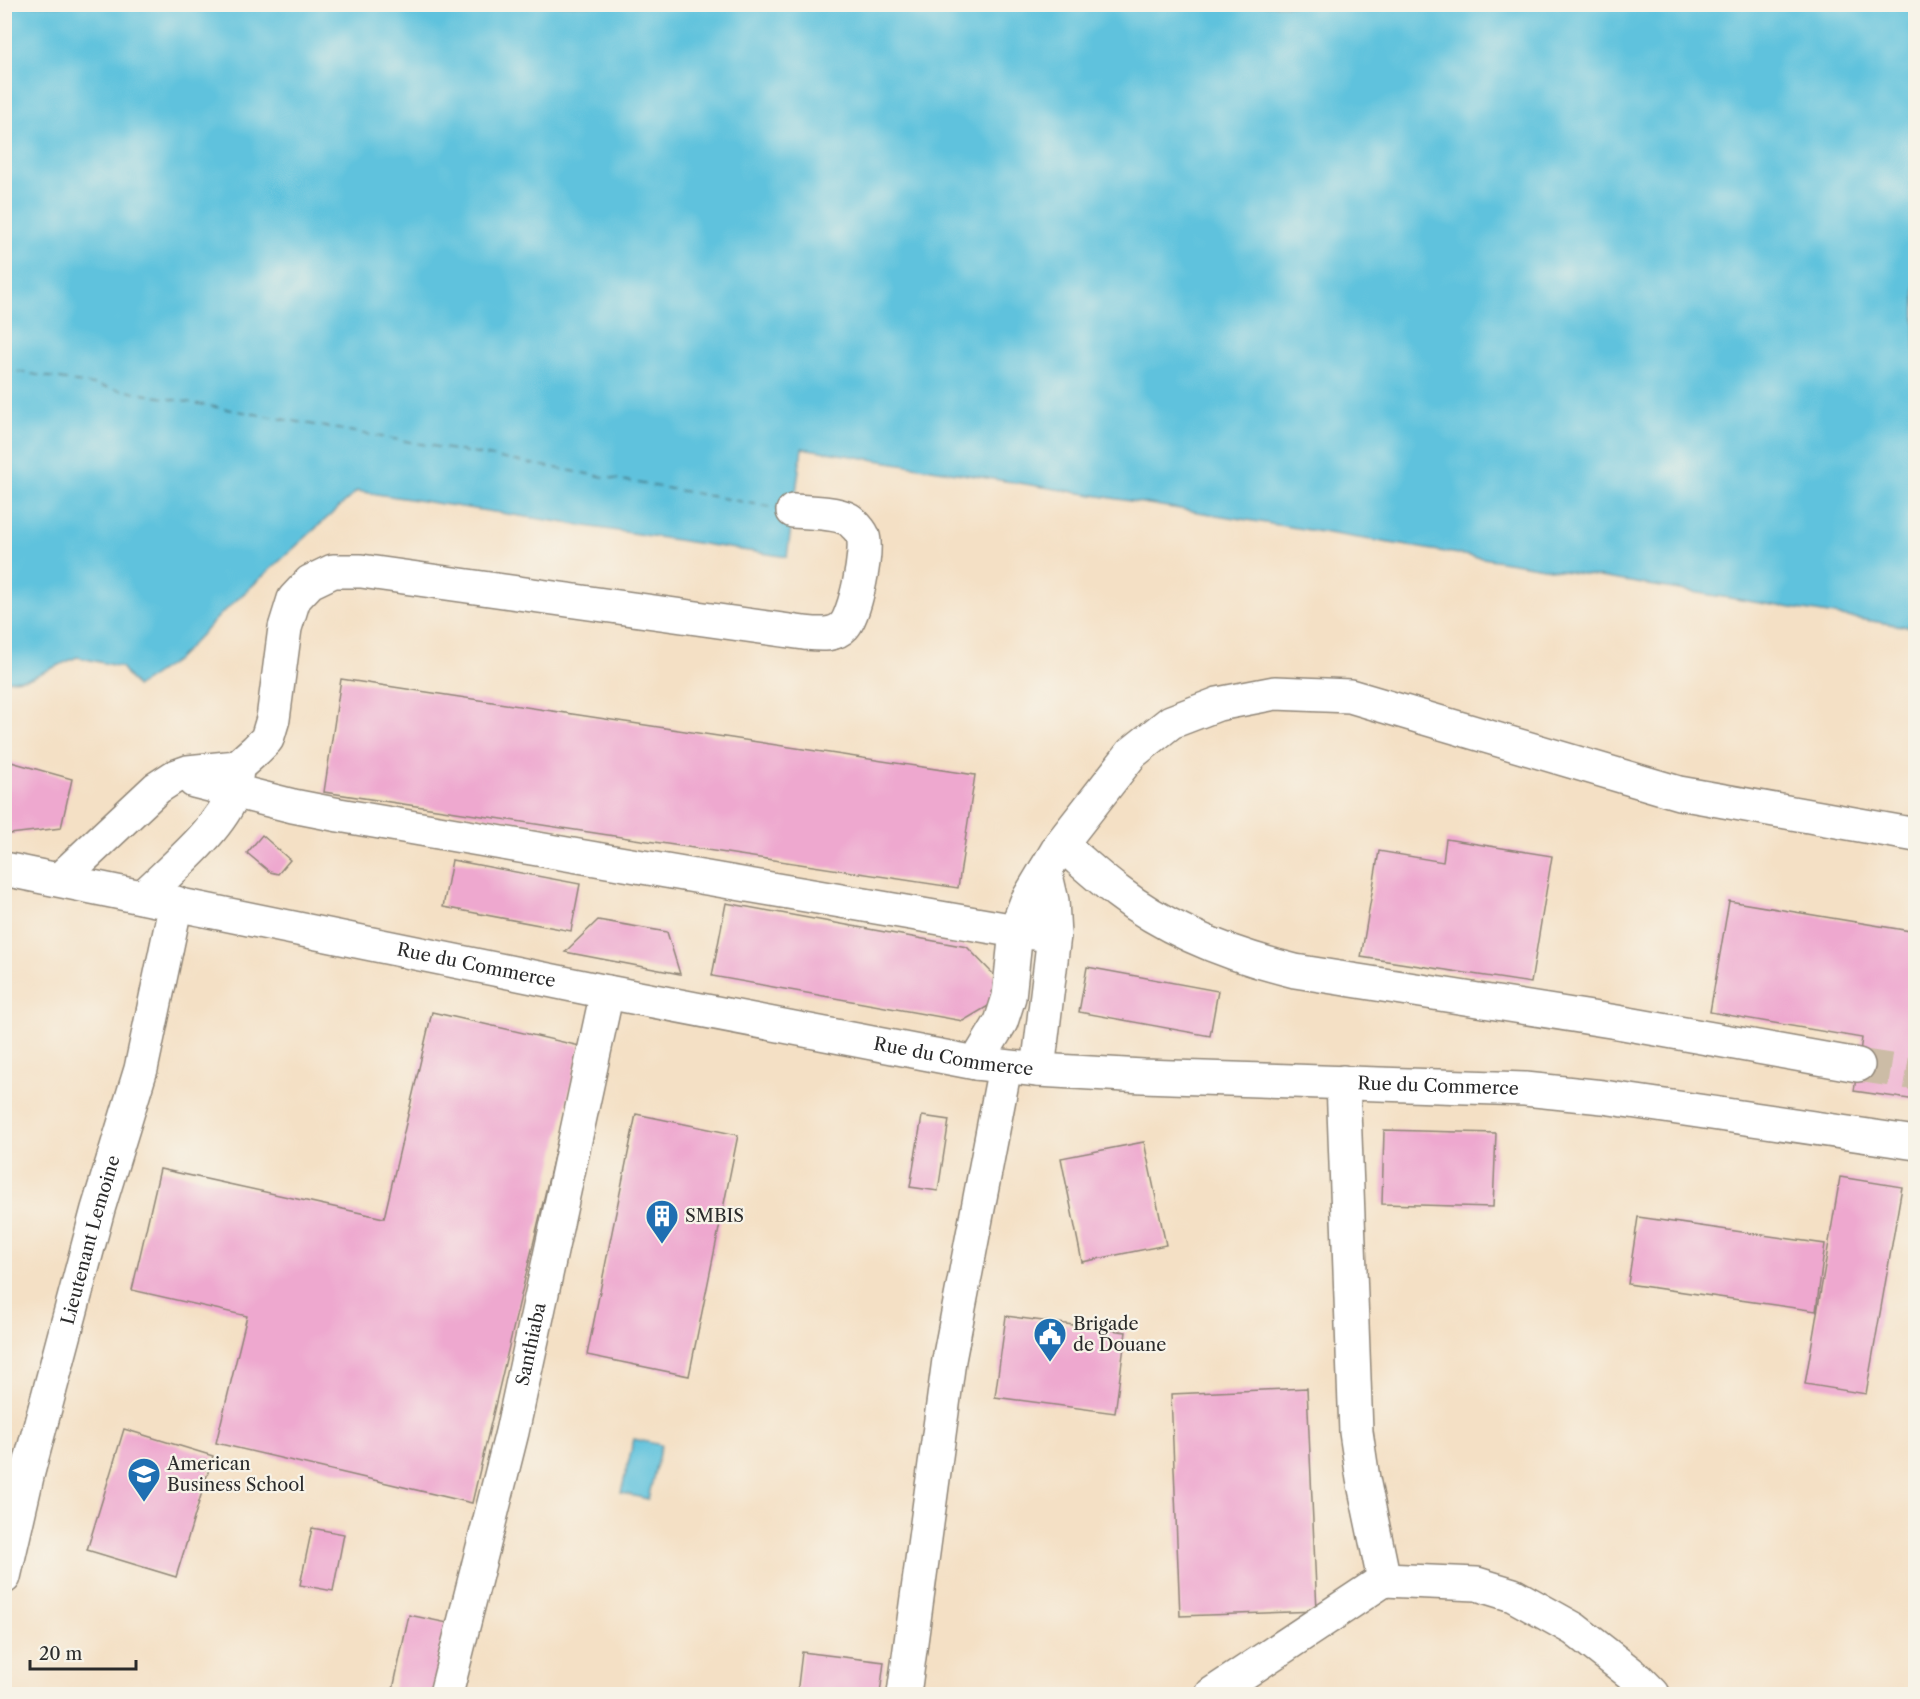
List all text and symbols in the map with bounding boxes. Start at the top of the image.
street label: Rue du Commerce [395,938,558,992]
street label: Rue du Commerce [872,1033,1034,1080]
street label: Rue du Commerce [1357,1072,1519,1100]
street label: Lieutenant Lemoine [57,1153,125,1327]
building icon: SMBIS [644,1198,680,1245]
place label: SMBIS [685,1205,744,1227]
street label: Santhiaba [511,1300,551,1388]
place label: Brigade de Douane [1073,1313,1166,1356]
public building icon: Brigade de Douane [1032,1316,1068,1363]
place label: American Business School [166,1453,305,1496]
school or university icon: American Business School [126,1456,162,1503]
scale bar [30,1633,136,1671]
text: 20 m [39,1643,83,1665]

